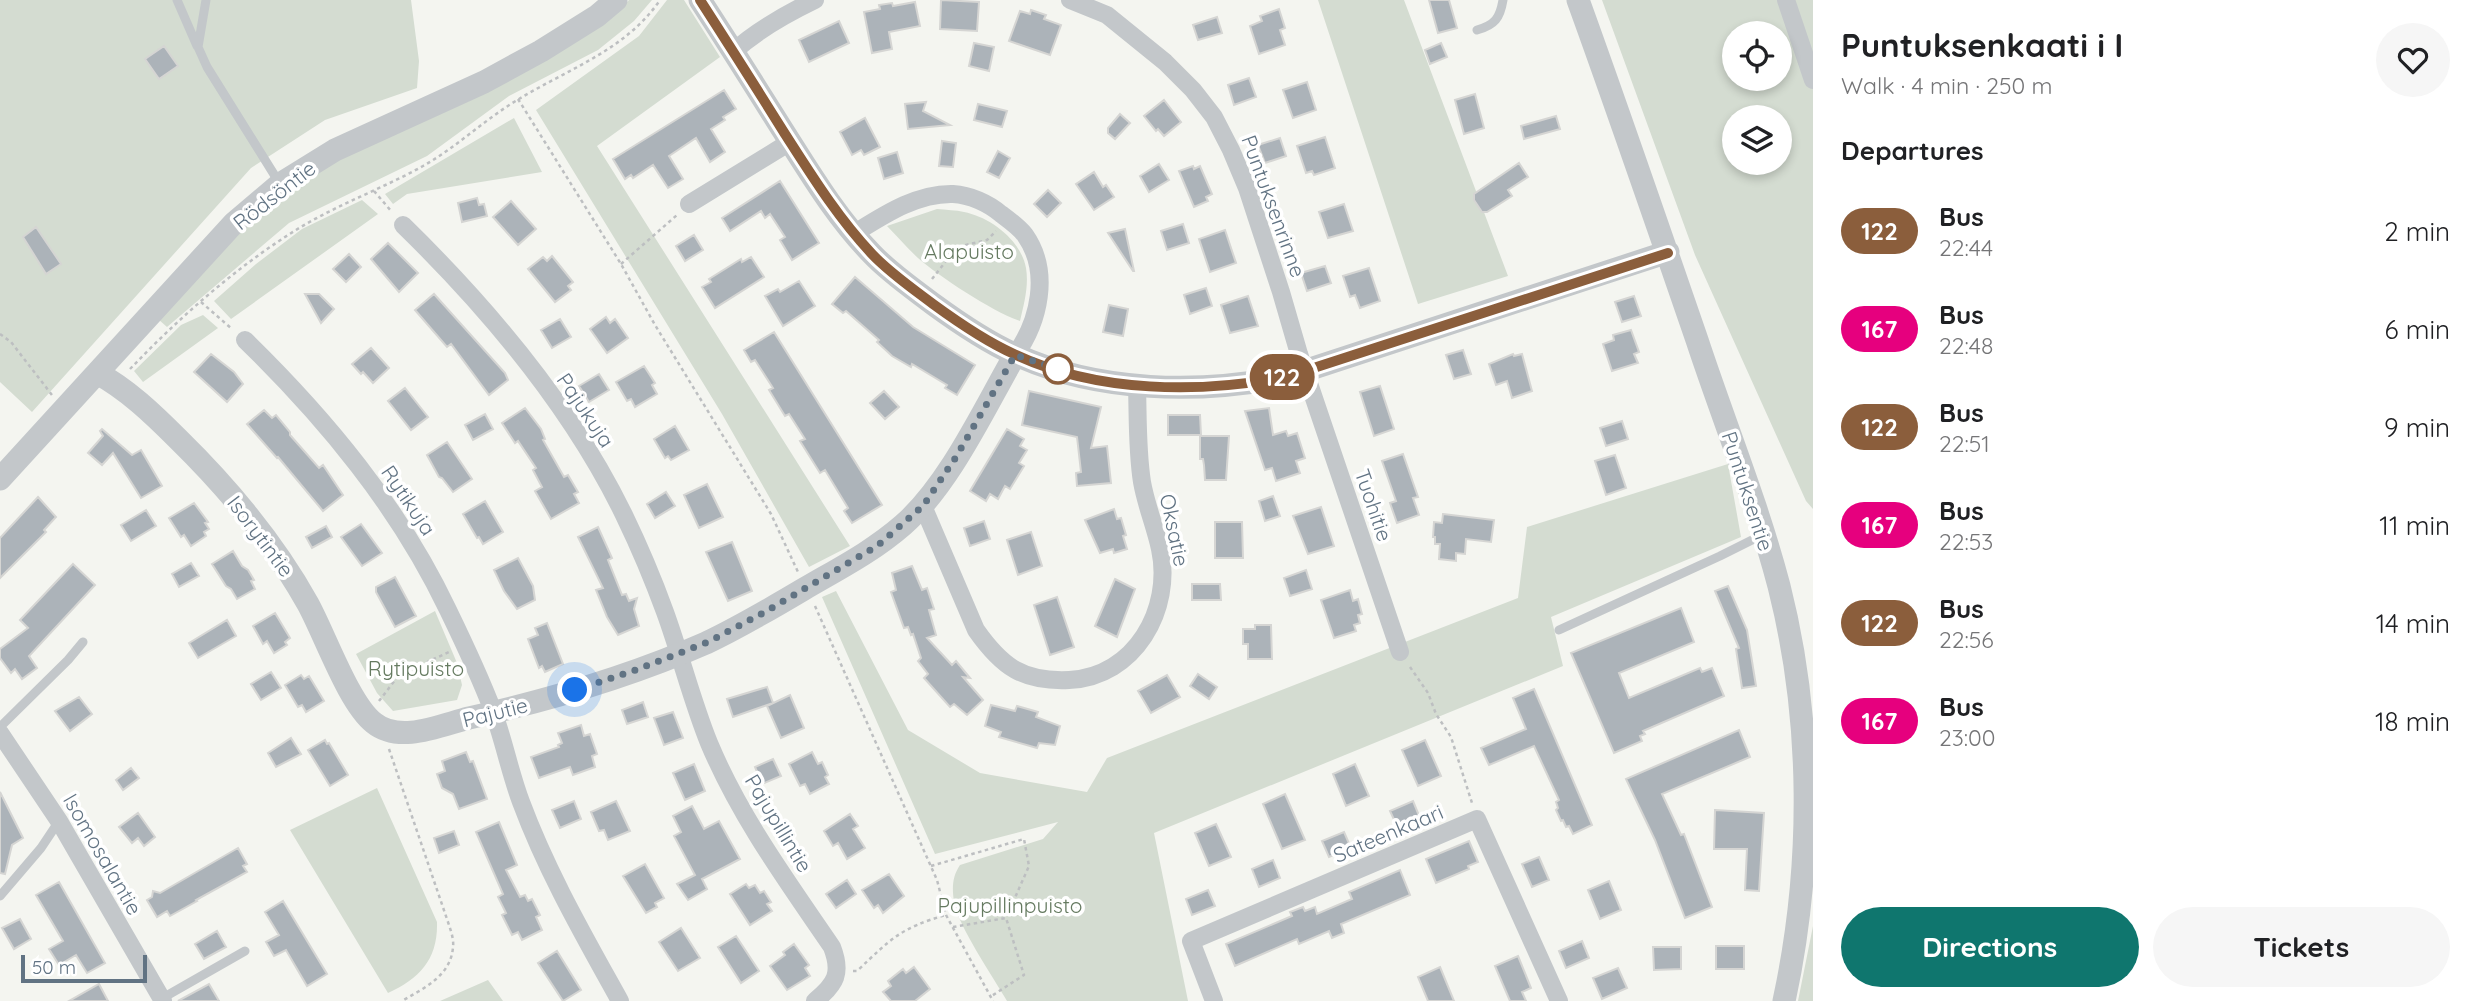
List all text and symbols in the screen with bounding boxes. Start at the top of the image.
map controls [1722,21,1792,175]
button: locate [1722,21,1792,91]
button: heart [2376,23,2450,97]
text: Puntuksenkaati i I [1841,24,2123,65]
text: Walk · 4 min · 250 m [1841,71,2052,100]
button: layers [1722,105,1792,175]
street label: Puntuksenrinne [1236,131,1312,281]
text: Departures [1841,134,1984,167]
street label: Rödsöntie [228,155,320,235]
text: Bus [1939,200,1984,233]
text: 2 min [2384,215,2450,248]
text: 122 [1861,216,1898,246]
text: 22:44 [1939,233,1993,262]
park label: Alapuisto [924,238,1014,264]
text: Bus [1939,298,1984,331]
text: 6 min [2385,313,2450,346]
text: 167 [1862,314,1897,344]
text: 22:48 [1939,331,1993,360]
unlabelled marker [1043,354,1073,384]
line badge: 122 [1242,354,1322,400]
text: 122 [1264,362,1300,392]
street label: Pajukuja [552,368,620,452]
text: Bus [1939,396,1984,429]
text: 9 min [2384,411,2450,444]
text: 122 [1861,412,1898,442]
street label: Puntuksentie [1716,428,1780,554]
text: 22:51 [1939,429,1990,458]
street label: Rytikuja [376,460,442,540]
street label: Tuohitie [1350,465,1398,545]
street label: Isorytintie [222,490,300,582]
street label: Oksatie [1155,491,1195,569]
text: Bus [1939,494,1984,527]
text: 11 min [2379,509,2450,542]
text: 167 [1862,510,1897,540]
text: 22:53 [1939,527,1993,556]
text: Bus [1939,592,1984,625]
text: 14 min [2376,607,2450,640]
text: 122 [1861,608,1898,638]
text: 22:56 [1939,625,1994,654]
park label: Rytipuisto [368,655,464,681]
your location [557,672,592,707]
text: Bus [1939,690,1984,723]
street label: Pajutie [460,691,530,733]
text: 18 min [2375,705,2450,738]
text: 167 [1862,706,1897,736]
text: 23:00 [1939,723,1995,752]
street label: Pajupillintie [740,769,818,877]
street label: Isomosalantie [58,789,148,919]
street label: Sateenkaari [1329,798,1447,868]
park label: Pajupillinpuisto [938,892,1082,918]
button: Directions [1841,907,2139,987]
button: Tickets [2153,907,2450,987]
scale bar [21,952,147,984]
text: 50 m [32,955,76,979]

